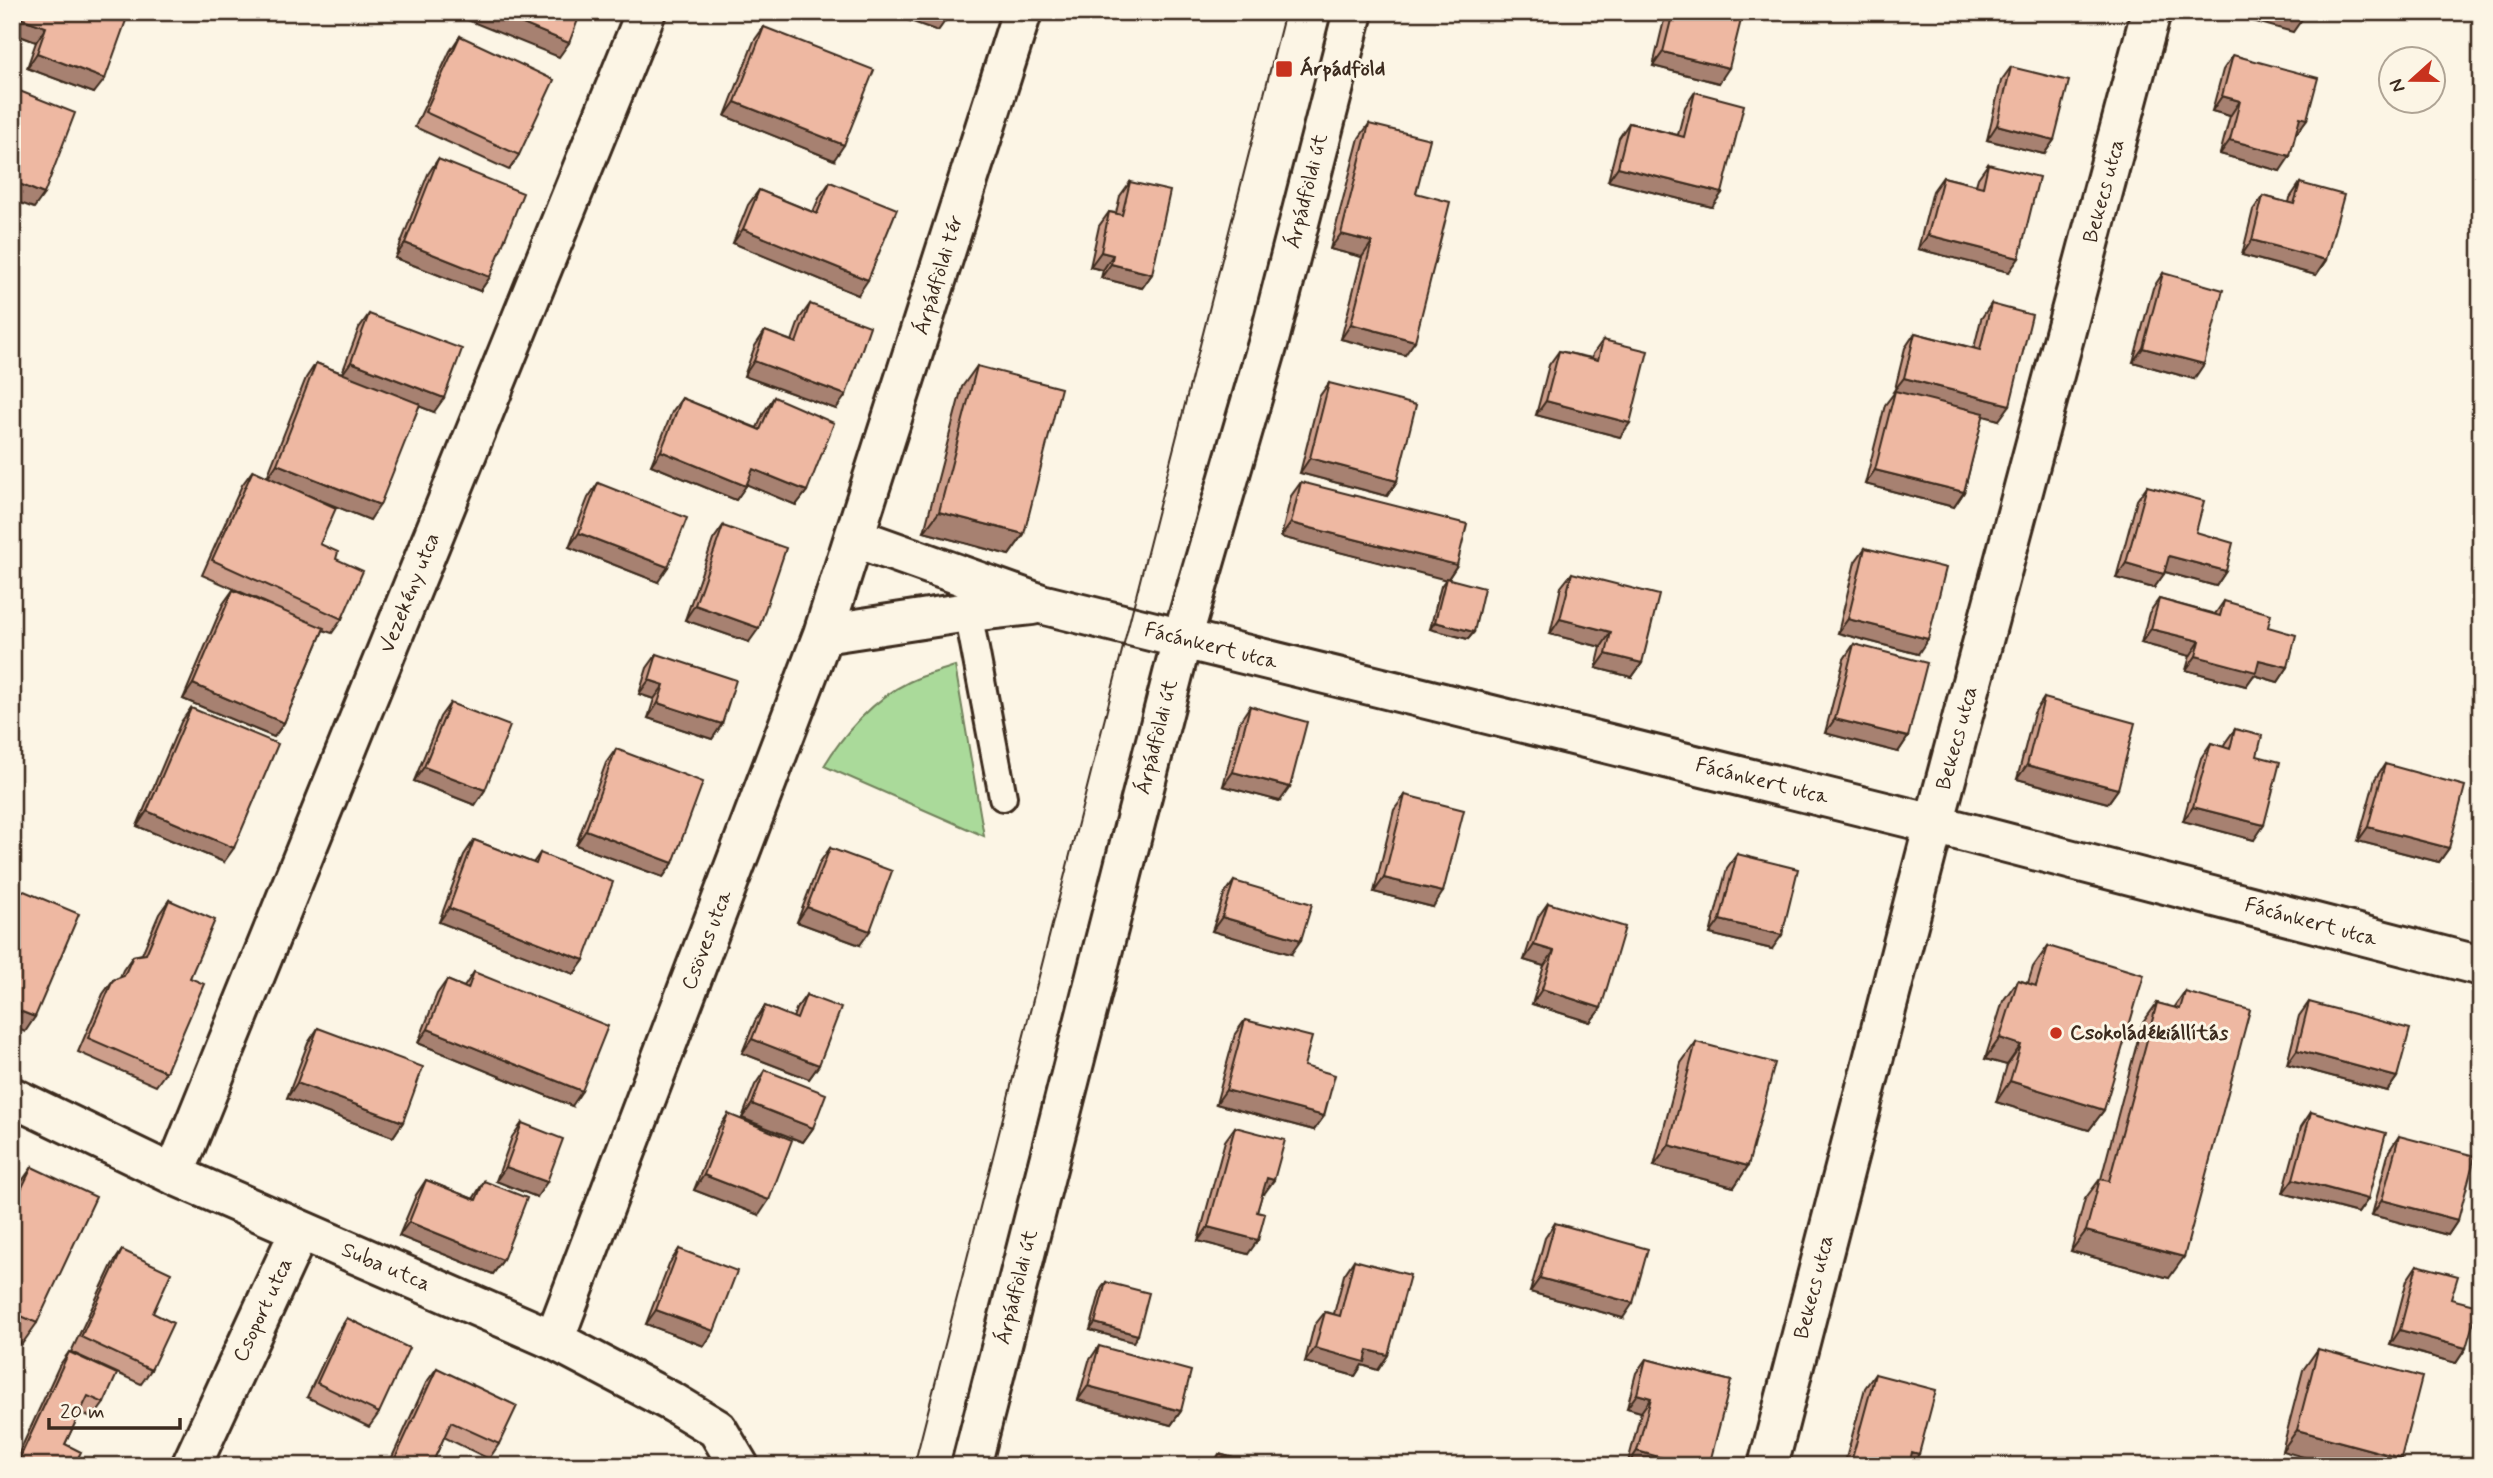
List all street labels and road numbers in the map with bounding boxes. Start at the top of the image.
street label: Árpádföldi út [1279,130,1335,251]
street label: Bekecs utca [2077,136,2131,246]
street label: Árpádföldi tér [907,212,971,338]
street label: Vezekény utca [373,529,447,657]
street label: Fácánkert utca [1142,616,1281,676]
street label: Árpádföldi út [1129,676,1185,797]
street label: Bekecs utca [1930,683,1984,793]
street label: Fácánkert utca [1693,751,1832,811]
street label: Csöves utca [675,886,739,994]
street label: Fácánkert utca [2242,891,2381,953]
street label: Árpádföldi út [989,1226,1045,1347]
street label: Bekecs utca [1788,1232,1840,1342]
street label: Suba utca [337,1236,435,1298]
street label: Csoport utca [227,1253,299,1367]

